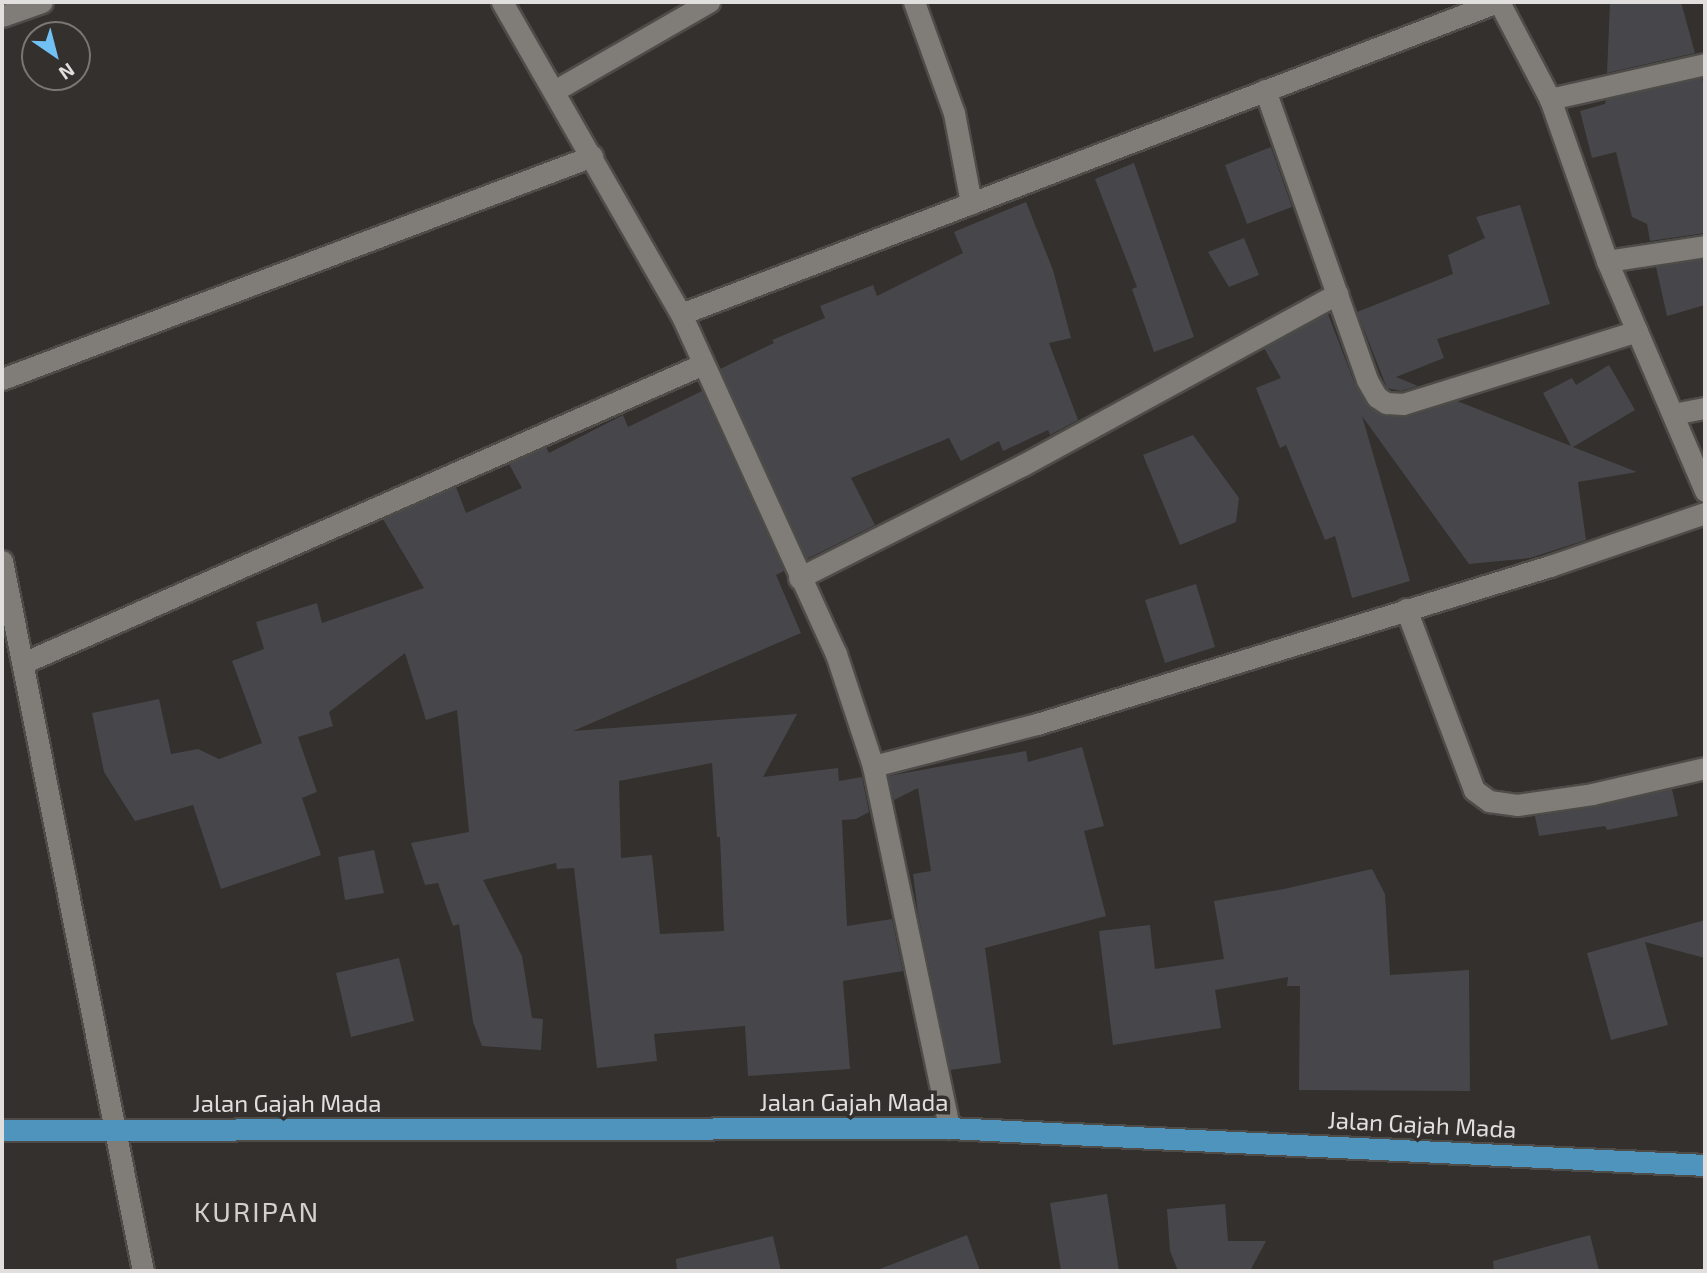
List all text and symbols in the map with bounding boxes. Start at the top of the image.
north arrow [21,21,91,91]
text: N [55,59,79,85]
street label: Jalan Gajah Mada [760,1088,948,1116]
street label: Jalan Gajah Mada [193,1089,381,1117]
street label: Jalan Gajah Mada [1327,1105,1517,1143]
district label: KURIPAN [195,1194,319,1228]

